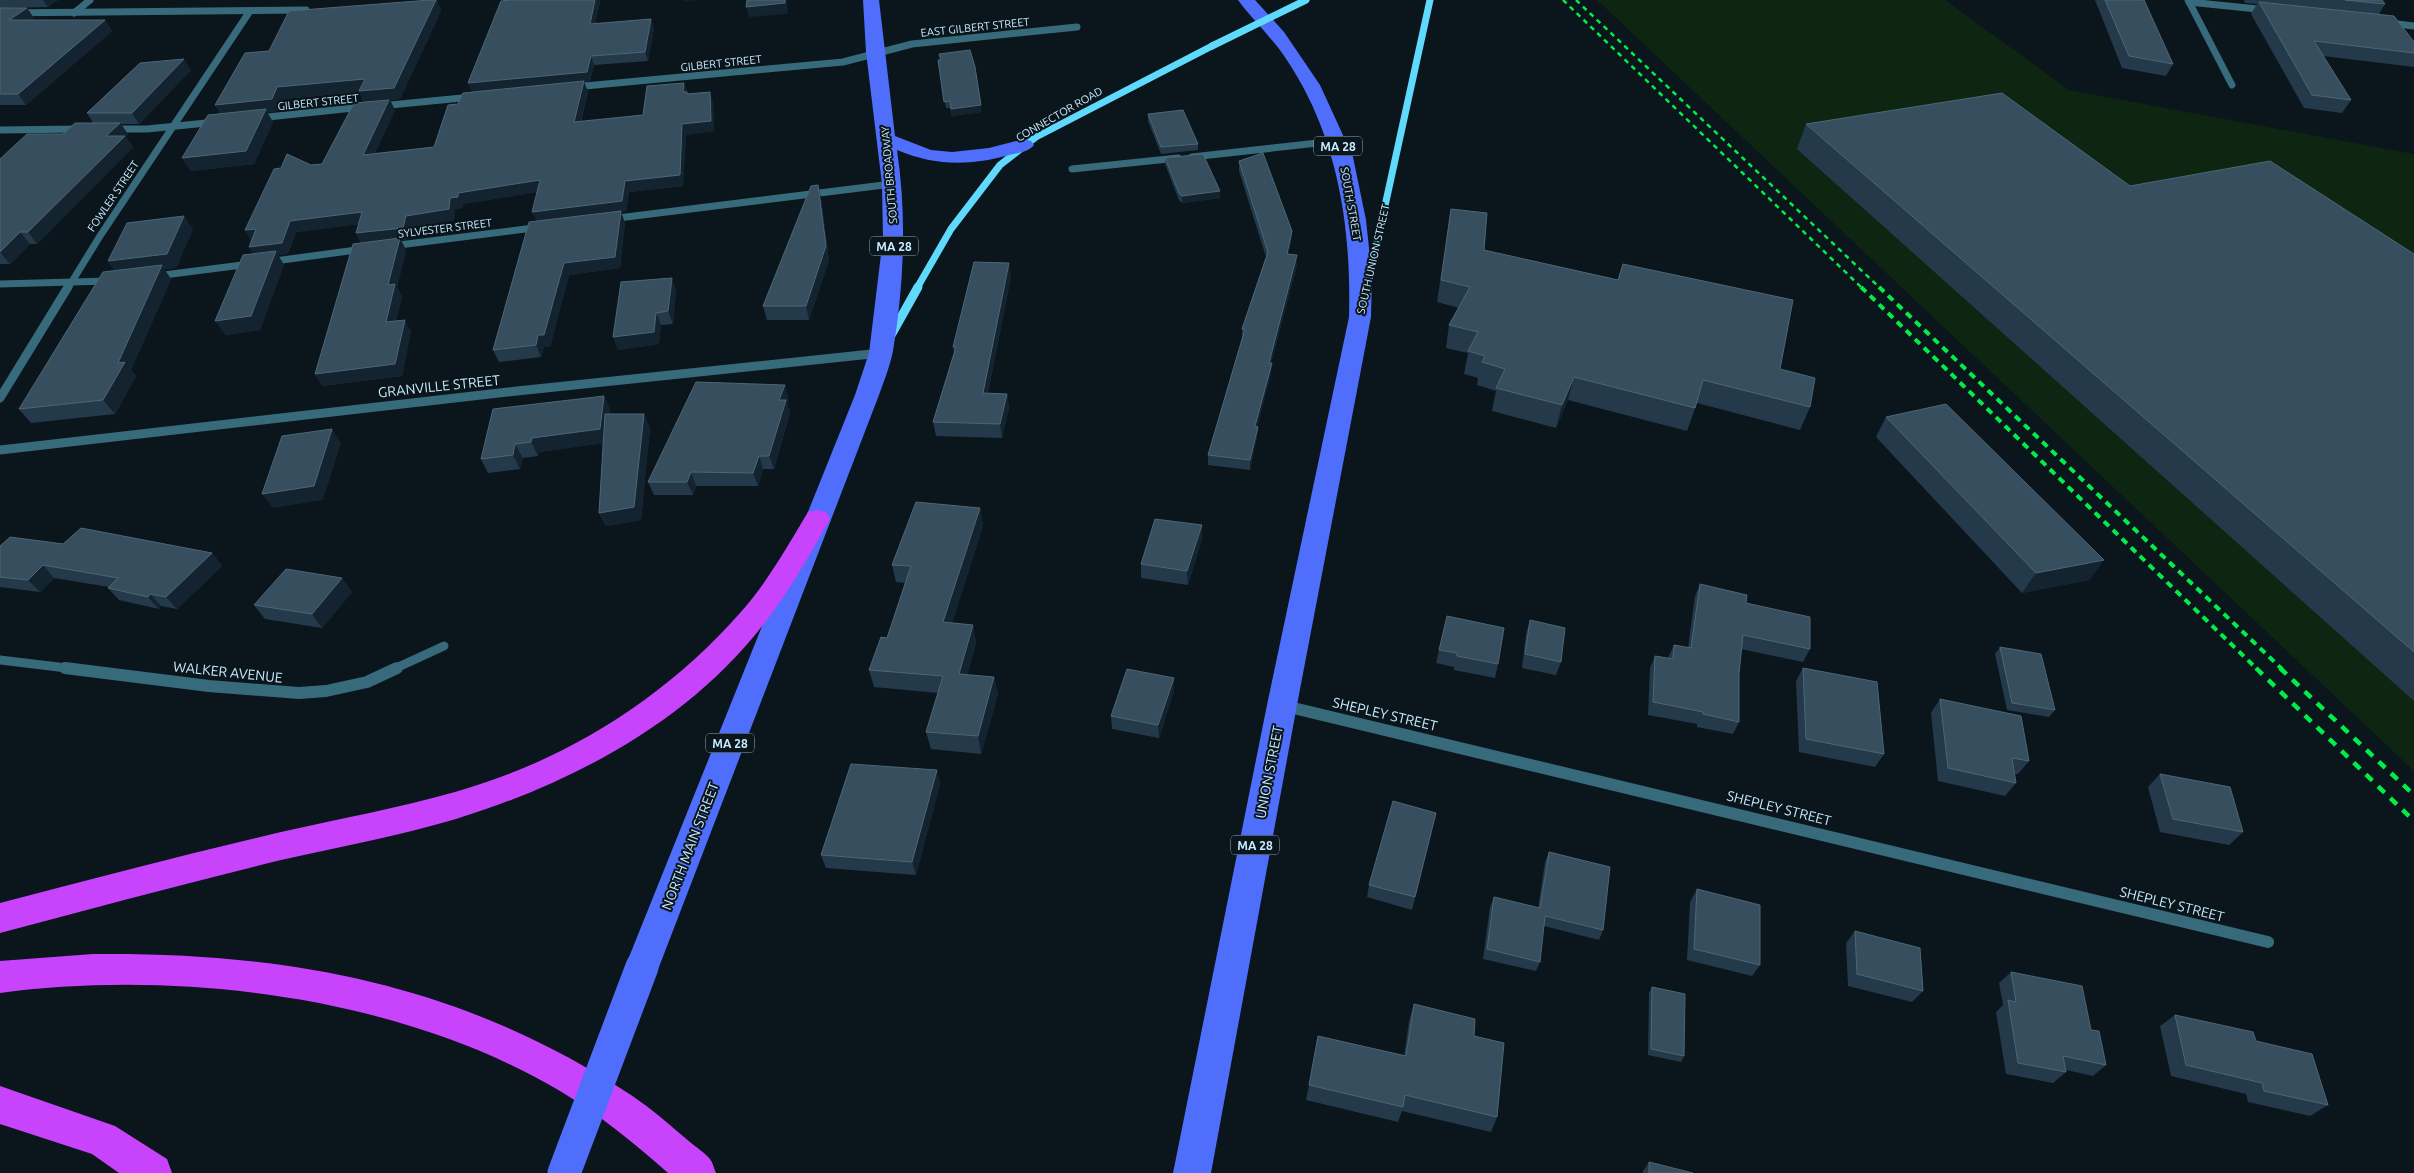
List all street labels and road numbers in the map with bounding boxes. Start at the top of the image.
street label: EAST GILBERT STREET [920,15,1030,39]
street label: GILBERT STREET [680,53,762,73]
street label: CONNECTOR ROAD [1014,84,1105,144]
street label: GILBERT STREET [277,92,359,112]
street label: SOUTH BROADWAY [879,125,899,224]
road number: MA 28 [1314,136,1362,156]
street label: FOWLER STREET [85,158,141,234]
street label: SOUTH STREET [1339,166,1363,242]
street label: SOUTH UNION STREET [1355,203,1391,315]
street label: SYLVESTER STREET [397,216,493,240]
road number: MA 28 [870,237,918,256]
street label: GRANVILLE STREET [377,372,501,400]
street label: WALKER AVENUE [173,658,284,686]
street label: SHEPLEY STREET [1331,694,1439,734]
street label: UNION STREET [1252,724,1286,820]
road number: MA 28 [706,734,754,752]
street label: NORTH MAIN STREET [658,780,722,912]
street label: SHEPLEY STREET [1725,787,1833,829]
road number: MA 28 [1231,836,1279,854]
street label: SHEPLEY STREET [2118,883,2226,925]

